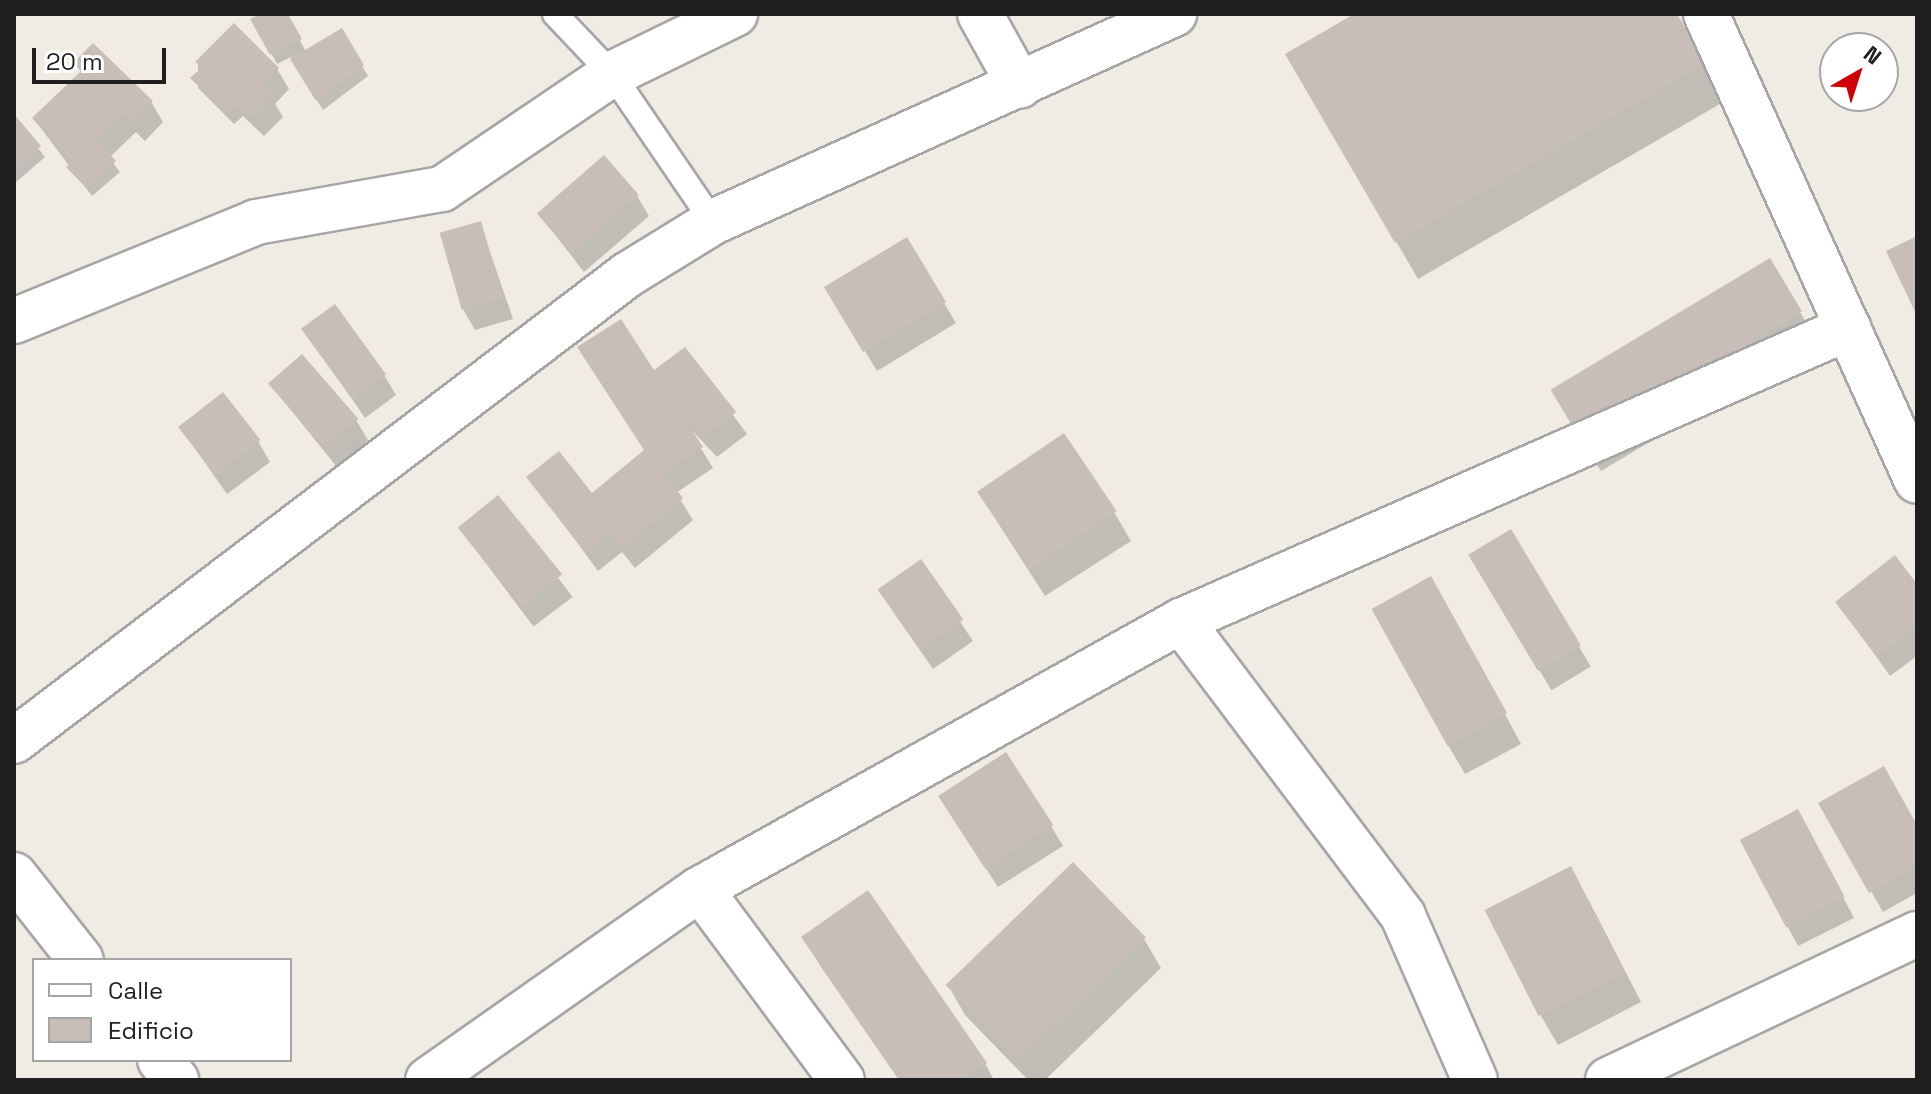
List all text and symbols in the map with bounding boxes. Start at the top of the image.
scale bar [36,32,170,82]
north arrow [1819,32,1899,112]
text: N [1858,39,1887,70]
text: 20 m [46,46,103,77]
legend [32,958,292,1062]
text: Calle [108,975,163,1006]
text: Edificio [108,1015,194,1046]

